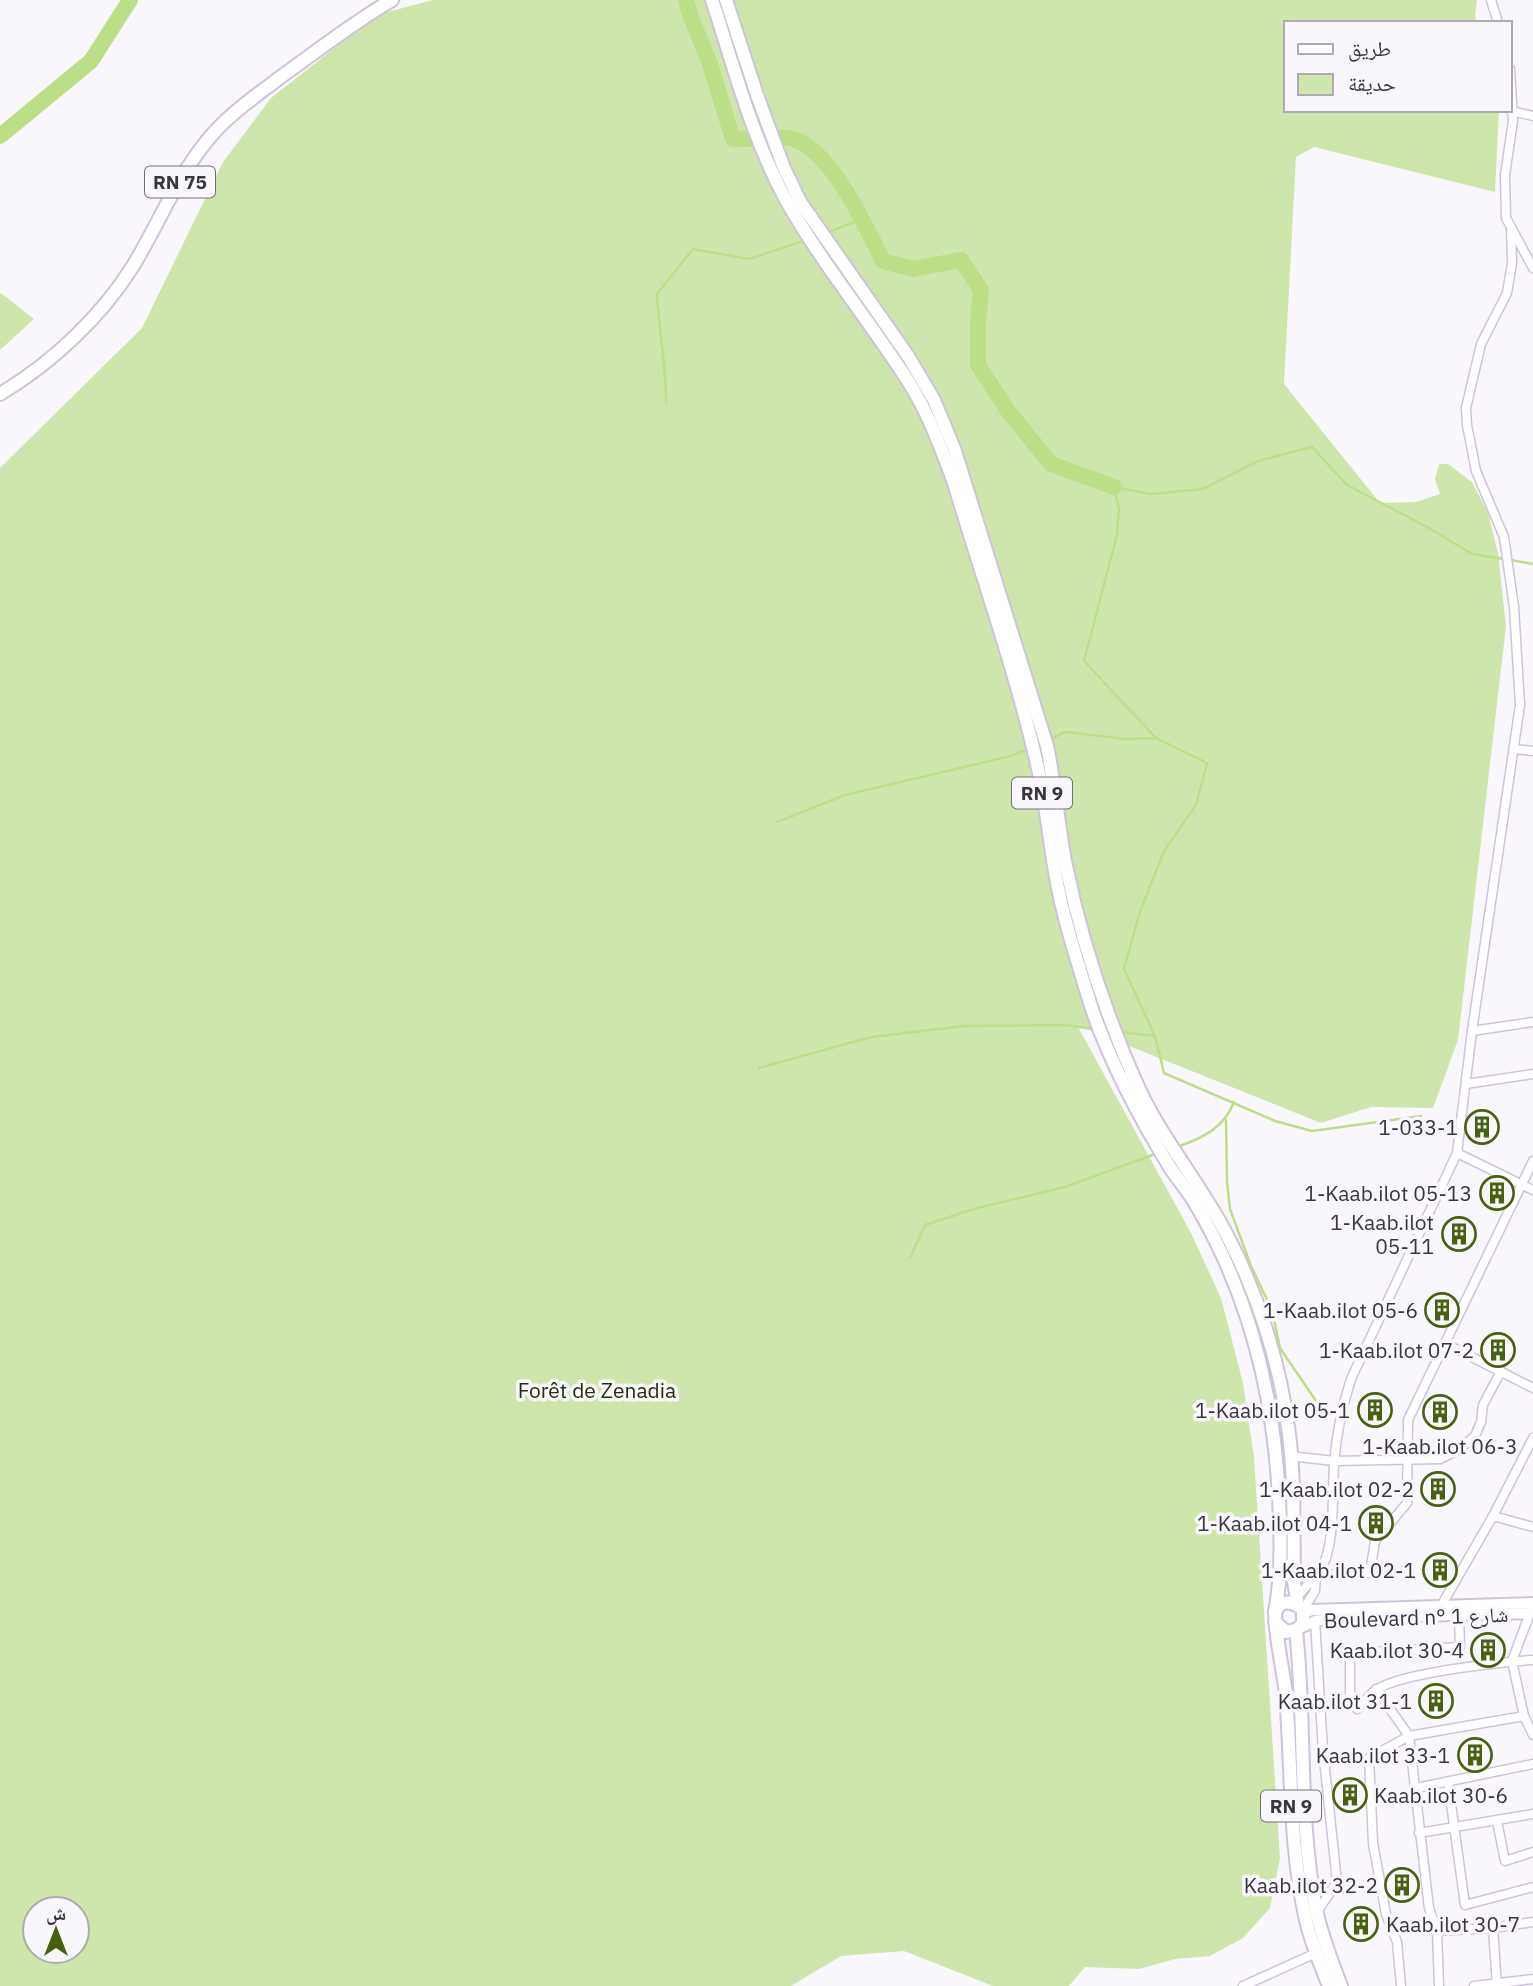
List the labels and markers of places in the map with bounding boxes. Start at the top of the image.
building icon: 1-033-1 [1463,1108,1501,1146]
place label: 1-033-1 [1378,1113,1458,1141]
building icon: 1-Kaab.ilot 05-13 [1478,1174,1516,1212]
place label: 1-Kaab.ilot 05-13 [1304,1179,1472,1207]
place label: 1-Kaab.ilot 05-11 [1330,1208,1434,1260]
building icon: 1-Kaab.ilot 05-11 [1440,1215,1478,1253]
building icon: 1-Kaab.ilot 05-6 [1423,1291,1461,1329]
place label: 1-Kaab.ilot 05-6 [1263,1296,1418,1324]
building icon: 1-Kaab.ilot 07-2 [1479,1331,1517,1369]
place label: 1-Kaab.ilot 07-2 [1319,1336,1474,1364]
building icon: 1-Kaab.ilot 05-1 [1356,1391,1394,1429]
building icon: 1-Kaab.ilot 06-3 [1421,1393,1459,1431]
place label: 1-Kaab.ilot 05-1 [1195,1396,1350,1424]
place label: 1-Kaab.ilot 06-3 [1362,1432,1518,1460]
building icon: 1-Kaab.ilot 02-2 [1419,1470,1457,1508]
place label: 1-Kaab.ilot 02-2 [1259,1475,1414,1503]
building icon: 1-Kaab.ilot 04-1 [1357,1504,1395,1542]
place label: 1-Kaab.ilot 04-1 [1197,1509,1352,1537]
building icon: 1-Kaab.ilot 02-1 [1421,1551,1459,1589]
place label: 1-Kaab.ilot 02-1 [1261,1556,1416,1584]
building icon: Kaab.ilot 30-4 [1469,1631,1507,1669]
place label: Kaab.ilot 30-4 [1330,1636,1464,1664]
building icon: Kaab.ilot 31-1 [1417,1682,1455,1720]
place label: Kaab.ilot 31-1 [1278,1687,1412,1715]
building icon: Kaab.ilot 33-1 [1456,1736,1494,1774]
place label: Kaab.ilot 33-1 [1316,1741,1450,1769]
building icon: Kaab.ilot 30-6 [1331,1776,1369,1814]
place label: Kaab.ilot 30-6 [1374,1781,1508,1809]
building icon: Kaab.ilot 32-2 [1383,1866,1421,1904]
place label: Kaab.ilot 32-2 [1244,1871,1378,1899]
building icon: Kaab.ilot 30-7 [1342,1905,1380,1943]
place label: Kaab.ilot 30-7 [1386,1910,1520,1938]

